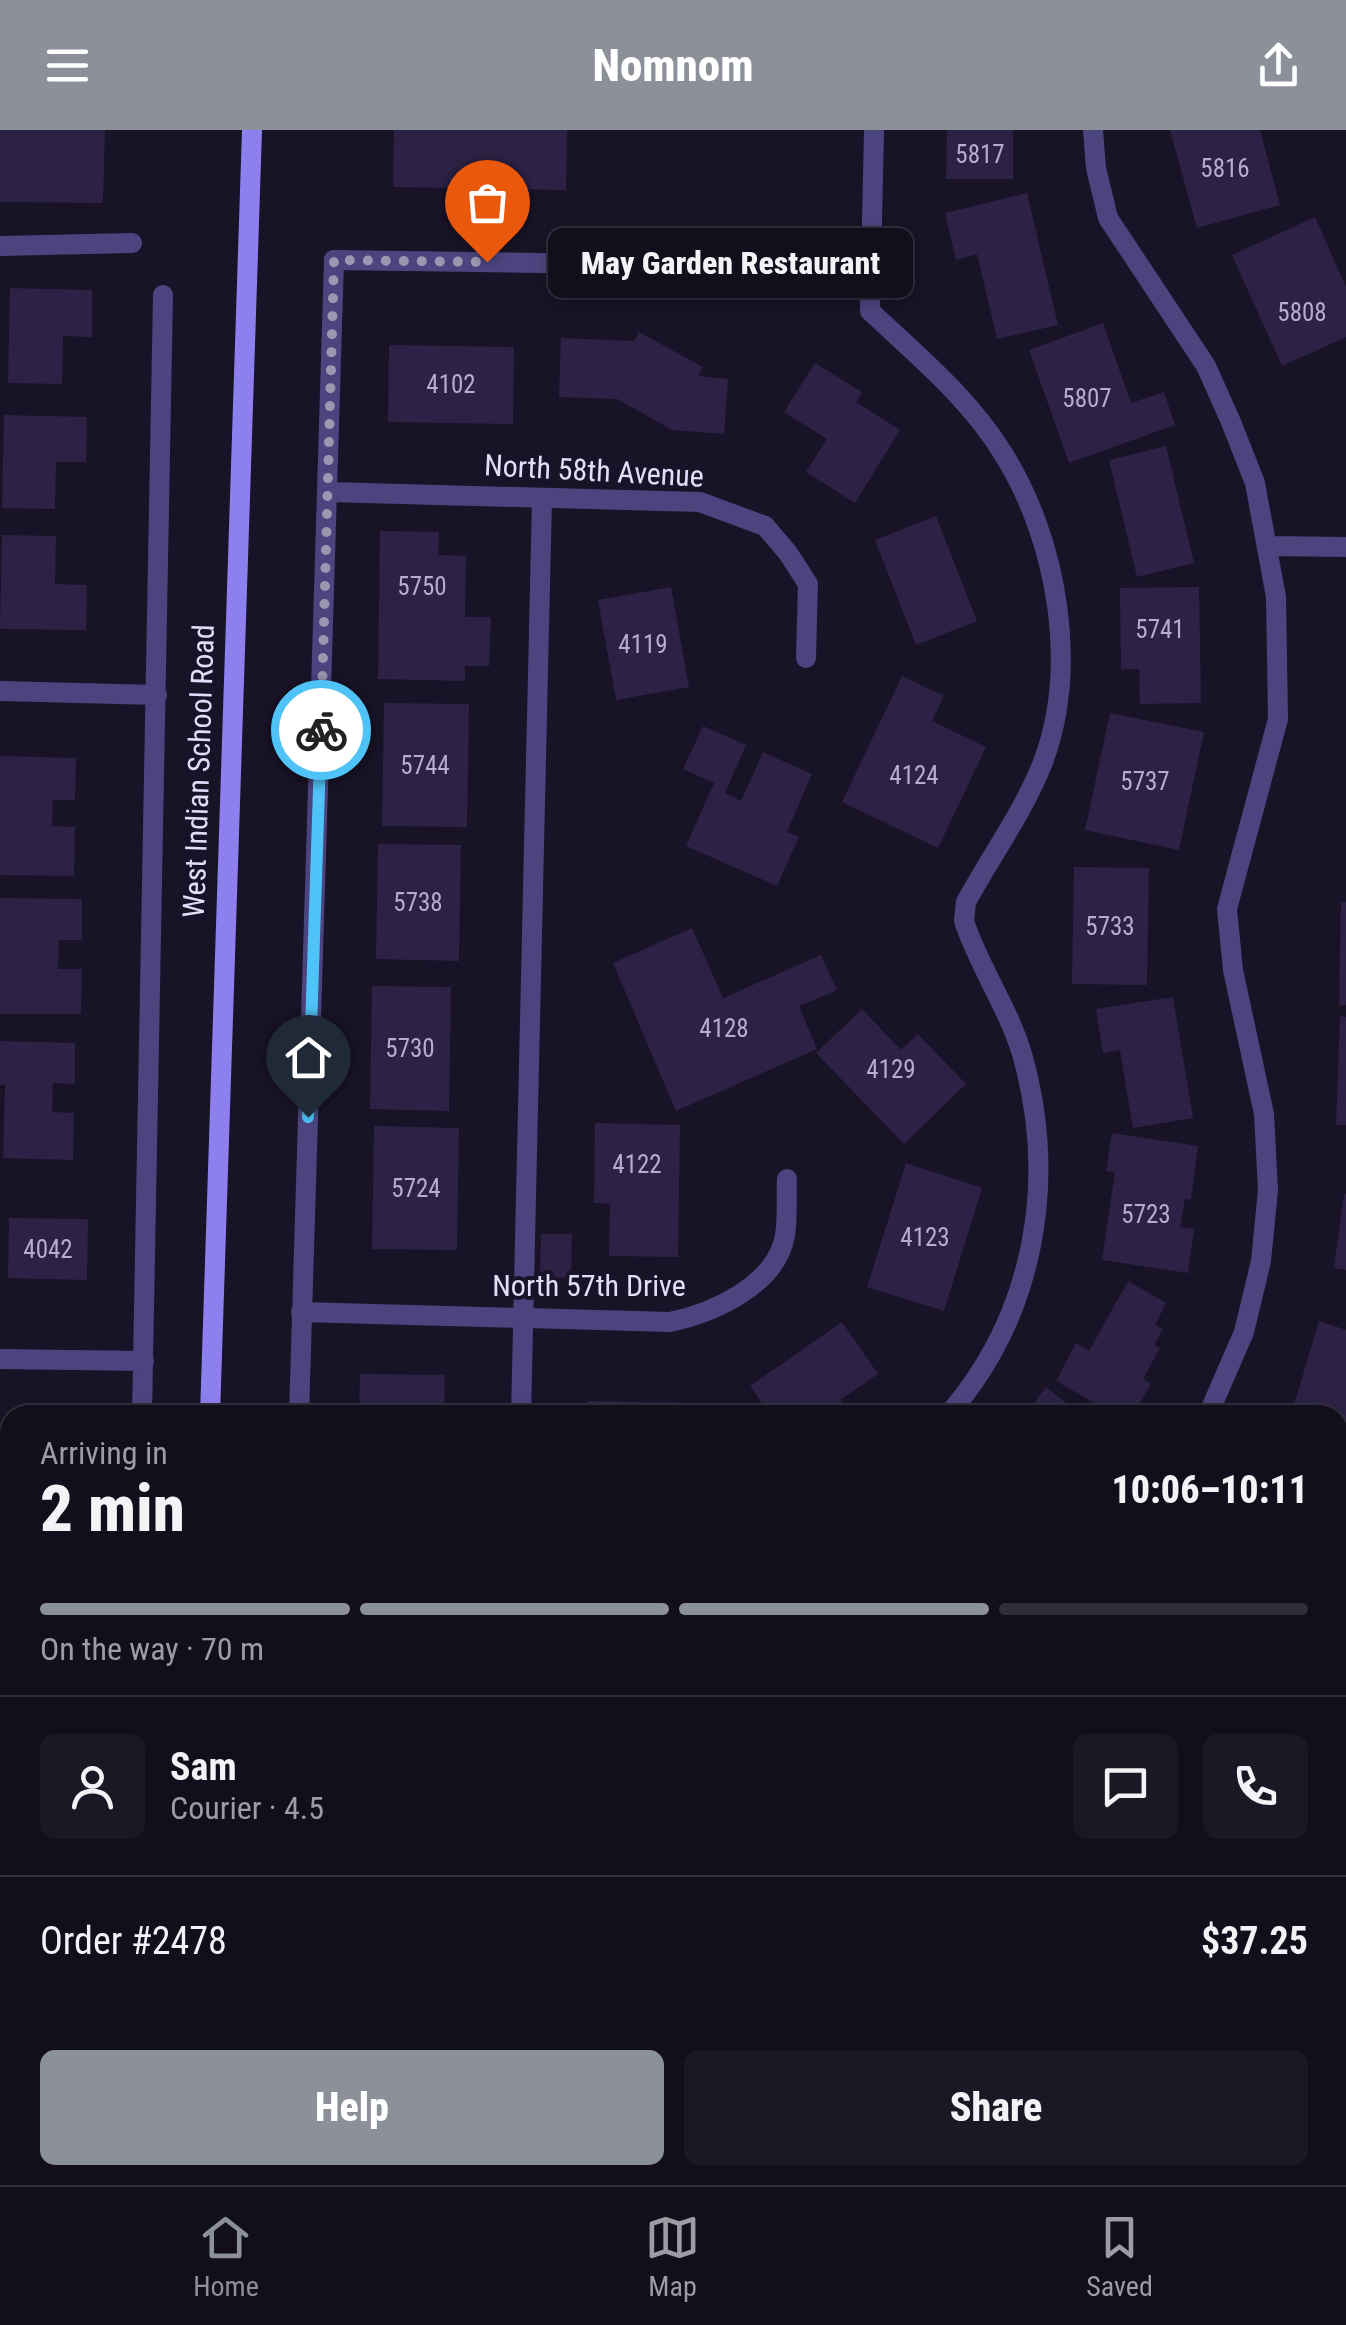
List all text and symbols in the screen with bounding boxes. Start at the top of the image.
icon: menu [40,38,95,93]
icon: share [1251,38,1306,93]
text: Nomnom [593,39,753,92]
house number: 5817 [955,140,1005,169]
house number: 5816 [1200,154,1250,183]
pin [445,160,530,263]
icon: bag [460,175,515,230]
callout: May Garden Restaurant [547,227,912,297]
text: May Garden Restaurant [581,244,880,282]
house number: 5808 [1277,298,1327,327]
house number: 4102 [426,370,476,399]
house number: 5807 [1062,384,1112,413]
street label: North 58th Avenue [483,447,705,494]
house number: 5750 [397,572,447,601]
house number: 5741 [1135,615,1185,644]
street label: West Indian School Road [176,624,221,918]
house number: 4119 [618,630,668,659]
courier [271,680,371,780]
icon: bike [294,703,349,758]
house number: 5744 [400,751,450,780]
house number: 4124 [889,761,939,790]
house number: 5737 [1120,767,1170,796]
house number: 5738 [393,888,443,917]
house number: 5733 [1085,912,1135,941]
house number: 4128 [699,1014,749,1043]
pin [266,1015,351,1118]
icon: home [281,1030,336,1085]
house number: 5730 [385,1034,435,1063]
house number: 4129 [866,1055,916,1084]
house number: 4122 [612,1150,662,1179]
house number: 5724 [391,1174,441,1203]
house number: 5723 [1121,1200,1171,1229]
house number: 4123 [900,1223,950,1252]
house number: 4042 [23,1235,73,1264]
street label: North 57th Drive [492,1268,686,1303]
text: Arriving in [40,1434,168,1472]
text: 10:06–10:11 [1111,1468,1308,1512]
text: 2 min [40,1471,185,1547]
text: On the way · 70 m [40,1630,264,1668]
button: person [40,1734,145,1839]
button: chat [1073,1734,1178,1839]
button: phone [1203,1734,1308,1839]
text: Sam [170,1745,237,1789]
text: Courier · 4.5 [170,1789,324,1827]
text: Order #2478 [40,1919,227,1963]
text: $37.25 [1201,1919,1308,1963]
button: Help [40,2050,664,2165]
button: Share [684,2050,1308,2165]
tab: Home [193,2210,259,2303]
tab: Map [645,2210,700,2303]
tab: Saved [1086,2210,1153,2303]

